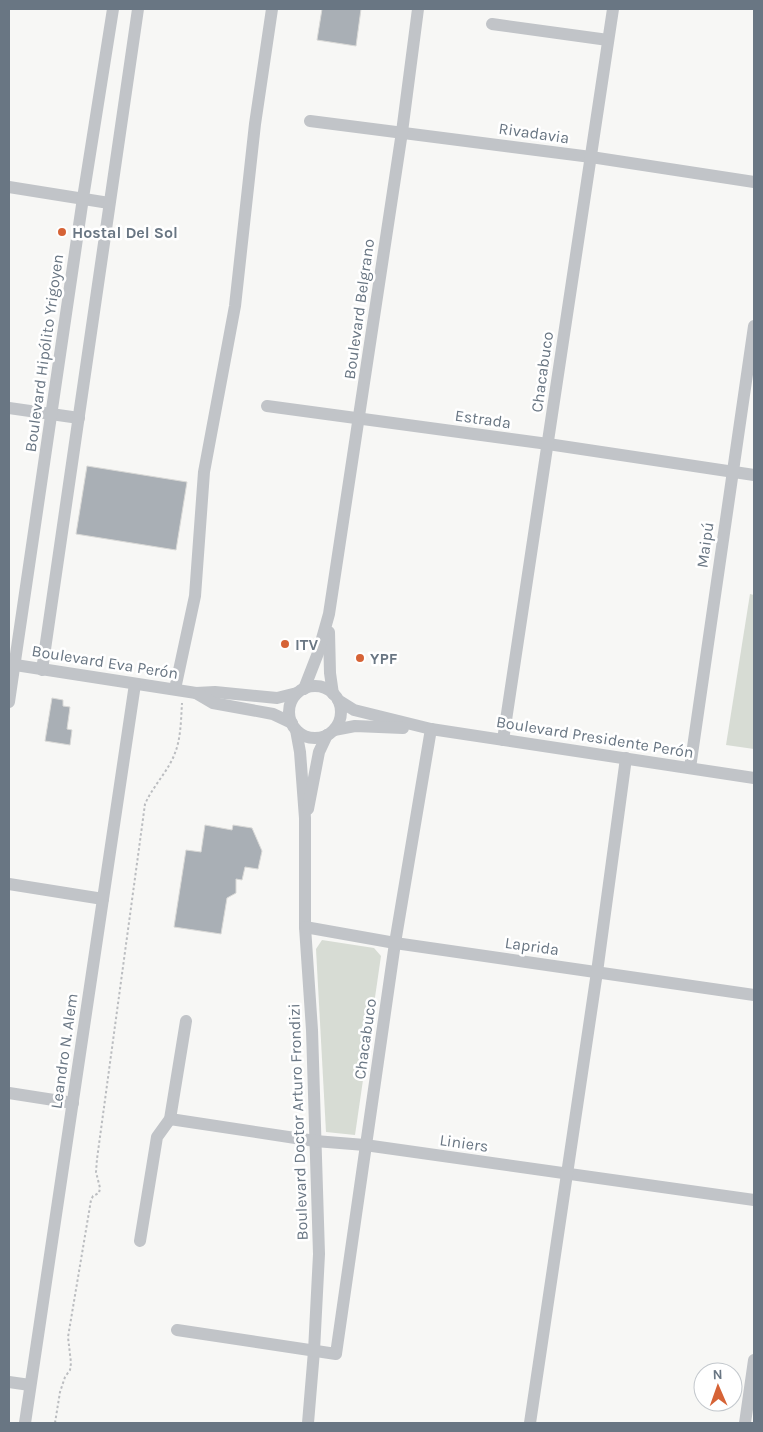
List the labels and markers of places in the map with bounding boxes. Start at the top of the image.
place label: Hostal Del Sol [72,223,178,242]
marker: Hostal Del Sol [56,226,68,238]
place label: ITV [295,635,318,654]
marker: ITV [279,638,291,650]
place label: YPF [370,649,398,668]
marker: YPF [354,652,366,664]

